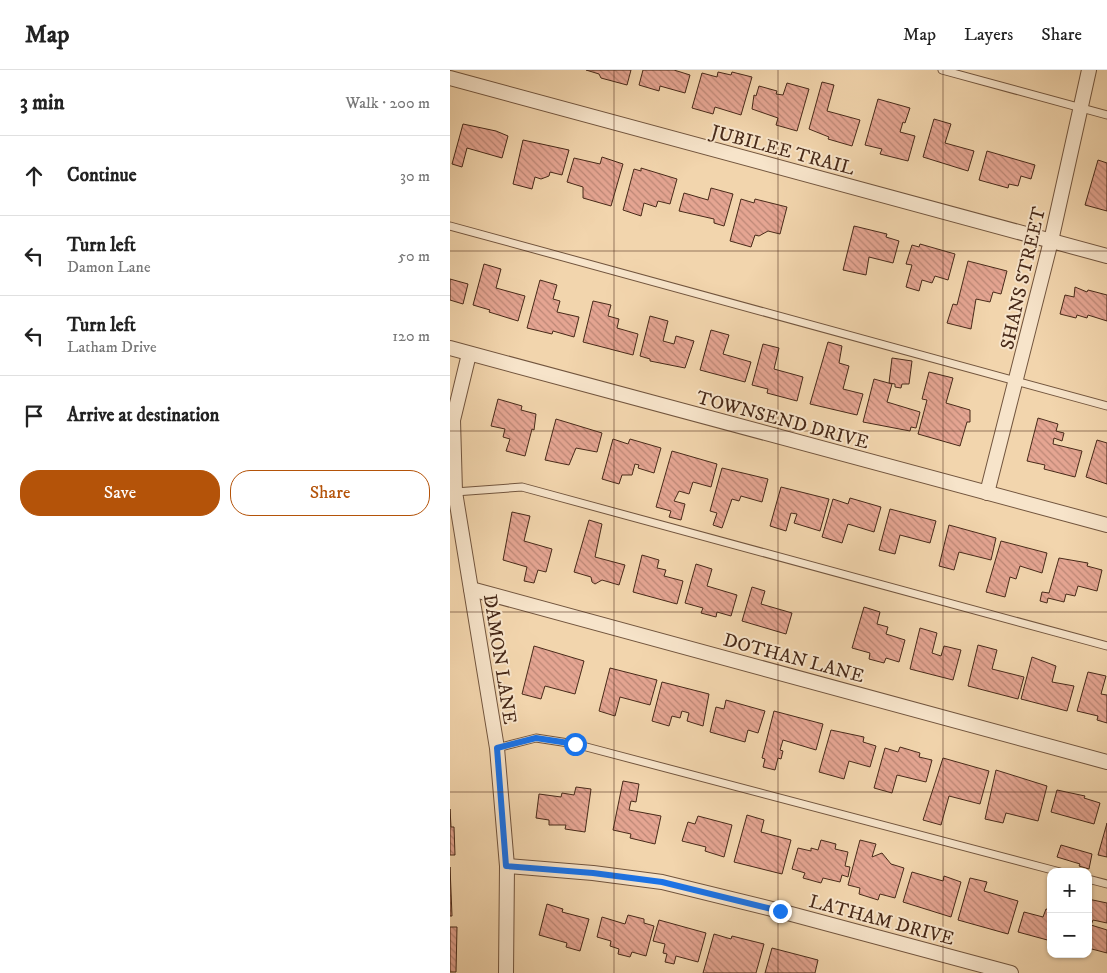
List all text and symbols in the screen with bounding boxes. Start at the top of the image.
text: Map [25,20,69,50]
text: Map [903,24,936,46]
text: Layers [964,24,1013,46]
text: Share [1041,24,1082,46]
text: 3 min [20,90,65,116]
text: Walk · 200 m [346,93,430,113]
street label: JUBILEE TRAIL [706,120,857,181]
icon: ahead [20,162,48,190]
text: Continue [67,164,137,187]
text: 30 m [400,166,430,186]
street label: SHANS STREET [996,204,1051,352]
text: Turn left [67,234,136,257]
icon: left [20,242,48,270]
text: 50 m [398,246,430,266]
text: Damon Lane [67,257,151,277]
text: Turn left [67,314,136,337]
icon: left [20,322,48,350]
text: 120 m [392,326,430,346]
text: Latham Drive [67,337,157,357]
street label: TOWNSEND DRIVE [694,386,871,455]
icon: arrive [20,402,48,430]
text: Arrive at destination [67,404,219,427]
button: Save [20,470,220,516]
button: Share [230,470,430,516]
street label: DAMON LANE [478,593,521,726]
street label: DOTHAN LANE [721,629,867,688]
route start [564,733,587,756]
map controls [1047,868,1092,958]
button: + [1047,868,1092,913]
street label: LATHAM DRIVE [806,890,957,951]
route end [769,900,792,923]
button: − [1047,913,1092,958]

